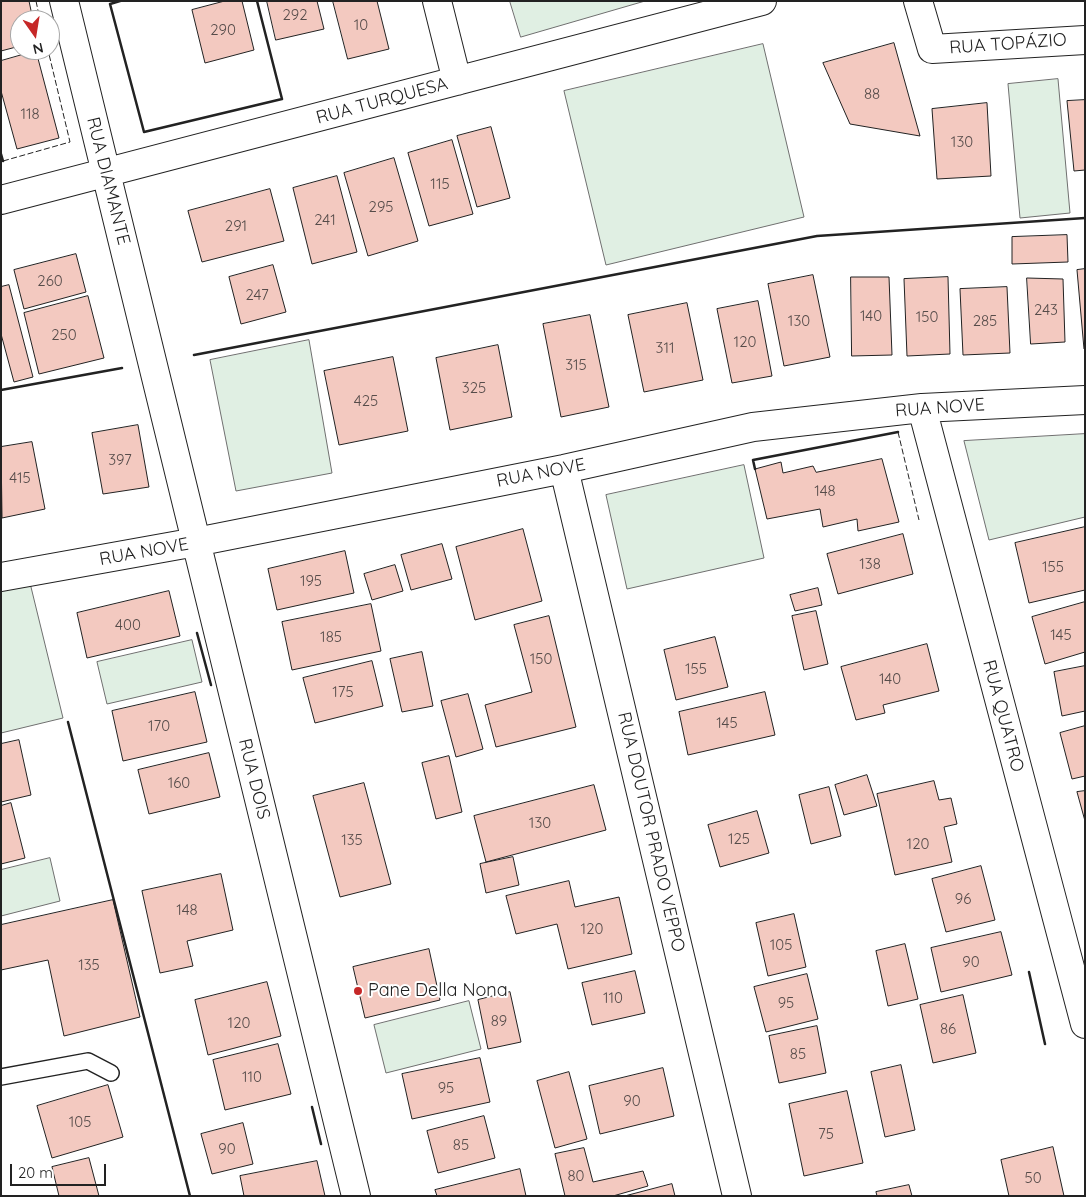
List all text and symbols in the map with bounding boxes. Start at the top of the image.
house number: 292 [283,6,307,24]
north arrow [10,10,60,60]
house number: 10 [354,16,368,34]
house number: 290 [210,21,236,39]
street label: RUA TOPÁZIO [949,29,1067,59]
text: N [31,39,45,59]
street label: RUA TURQUESA [314,73,450,129]
house number: 88 [864,85,880,103]
house number: 118 [20,105,40,123]
street label: RUA DIAMANTE [82,115,134,247]
house number: 130 [951,133,973,151]
house number: 115 [430,175,450,193]
house number: 295 [369,198,393,216]
house number: 241 [314,211,336,229]
house number: 291 [225,217,247,235]
house number: 260 [37,272,63,290]
house number: 247 [245,286,269,304]
house number: 243 [1034,301,1058,319]
house number: 140 [860,307,882,325]
house number: 150 [916,308,938,326]
house number: 130 [788,312,810,330]
house number: 285 [973,312,997,330]
house number: 250 [51,326,77,344]
house number: 120 [734,333,756,351]
house number: 311 [656,339,674,357]
house number: 315 [565,356,587,374]
house number: 325 [462,379,486,397]
house number: 425 [354,392,378,410]
street label: RUA NOVE [894,394,986,422]
house number: 397 [108,451,132,469]
street label: RUA NOVE [495,454,587,492]
house number: 415 [9,469,31,487]
house number: 148 [814,482,836,500]
street label: RUA NOVE [98,534,190,570]
house number: 138 [859,555,881,573]
house number: 155 [1042,558,1064,576]
house number: 195 [300,572,322,590]
house number: 400 [115,616,141,634]
house number: 145 [1050,626,1072,644]
house number: 185 [320,628,342,646]
house number: 150 [530,650,552,668]
street label: RUA QUATRO [978,658,1028,774]
house number: 155 [685,660,707,678]
house number: 140 [879,670,901,688]
house number: 175 [332,683,354,701]
street label: RUA DOUTOR PRADO VEPPO [613,710,689,954]
house number: 145 [716,714,738,732]
house number: 170 [148,717,170,735]
street label: RUA DOIS [234,736,274,822]
house number: 160 [168,774,190,792]
house number: 130 [529,814,551,832]
house number: 125 [728,830,750,848]
house number: 135 [341,831,363,849]
house number: 120 [907,835,929,853]
house number: 96 [955,890,971,908]
house number: 148 [176,901,198,919]
house number: 120 [581,920,603,938]
house number: 105 [770,936,792,954]
house number: 90 [962,953,980,971]
house number: 135 [78,956,100,974]
place label: Pane Della Nona [368,980,508,1002]
marker: Pane Della Nona [352,985,364,997]
house number: 110 [603,989,623,1007]
house number: 95 [778,994,794,1012]
house number: 89 [491,1012,507,1030]
house number: 120 [228,1014,250,1032]
house number: 86 [940,1020,956,1038]
house number: 85 [790,1045,806,1063]
house number: 110 [242,1068,262,1086]
house number: 95 [438,1079,454,1097]
house number: 90 [623,1092,641,1110]
house number: 105 [69,1113,91,1131]
house number: 75 [818,1125,834,1143]
house number: 85 [453,1136,469,1154]
house number: 90 [218,1140,236,1158]
scale bar [12,1154,109,1186]
text: 20 m [18,1163,53,1182]
house number: 80 [567,1167,585,1185]
house number: 50 [1024,1169,1042,1187]

